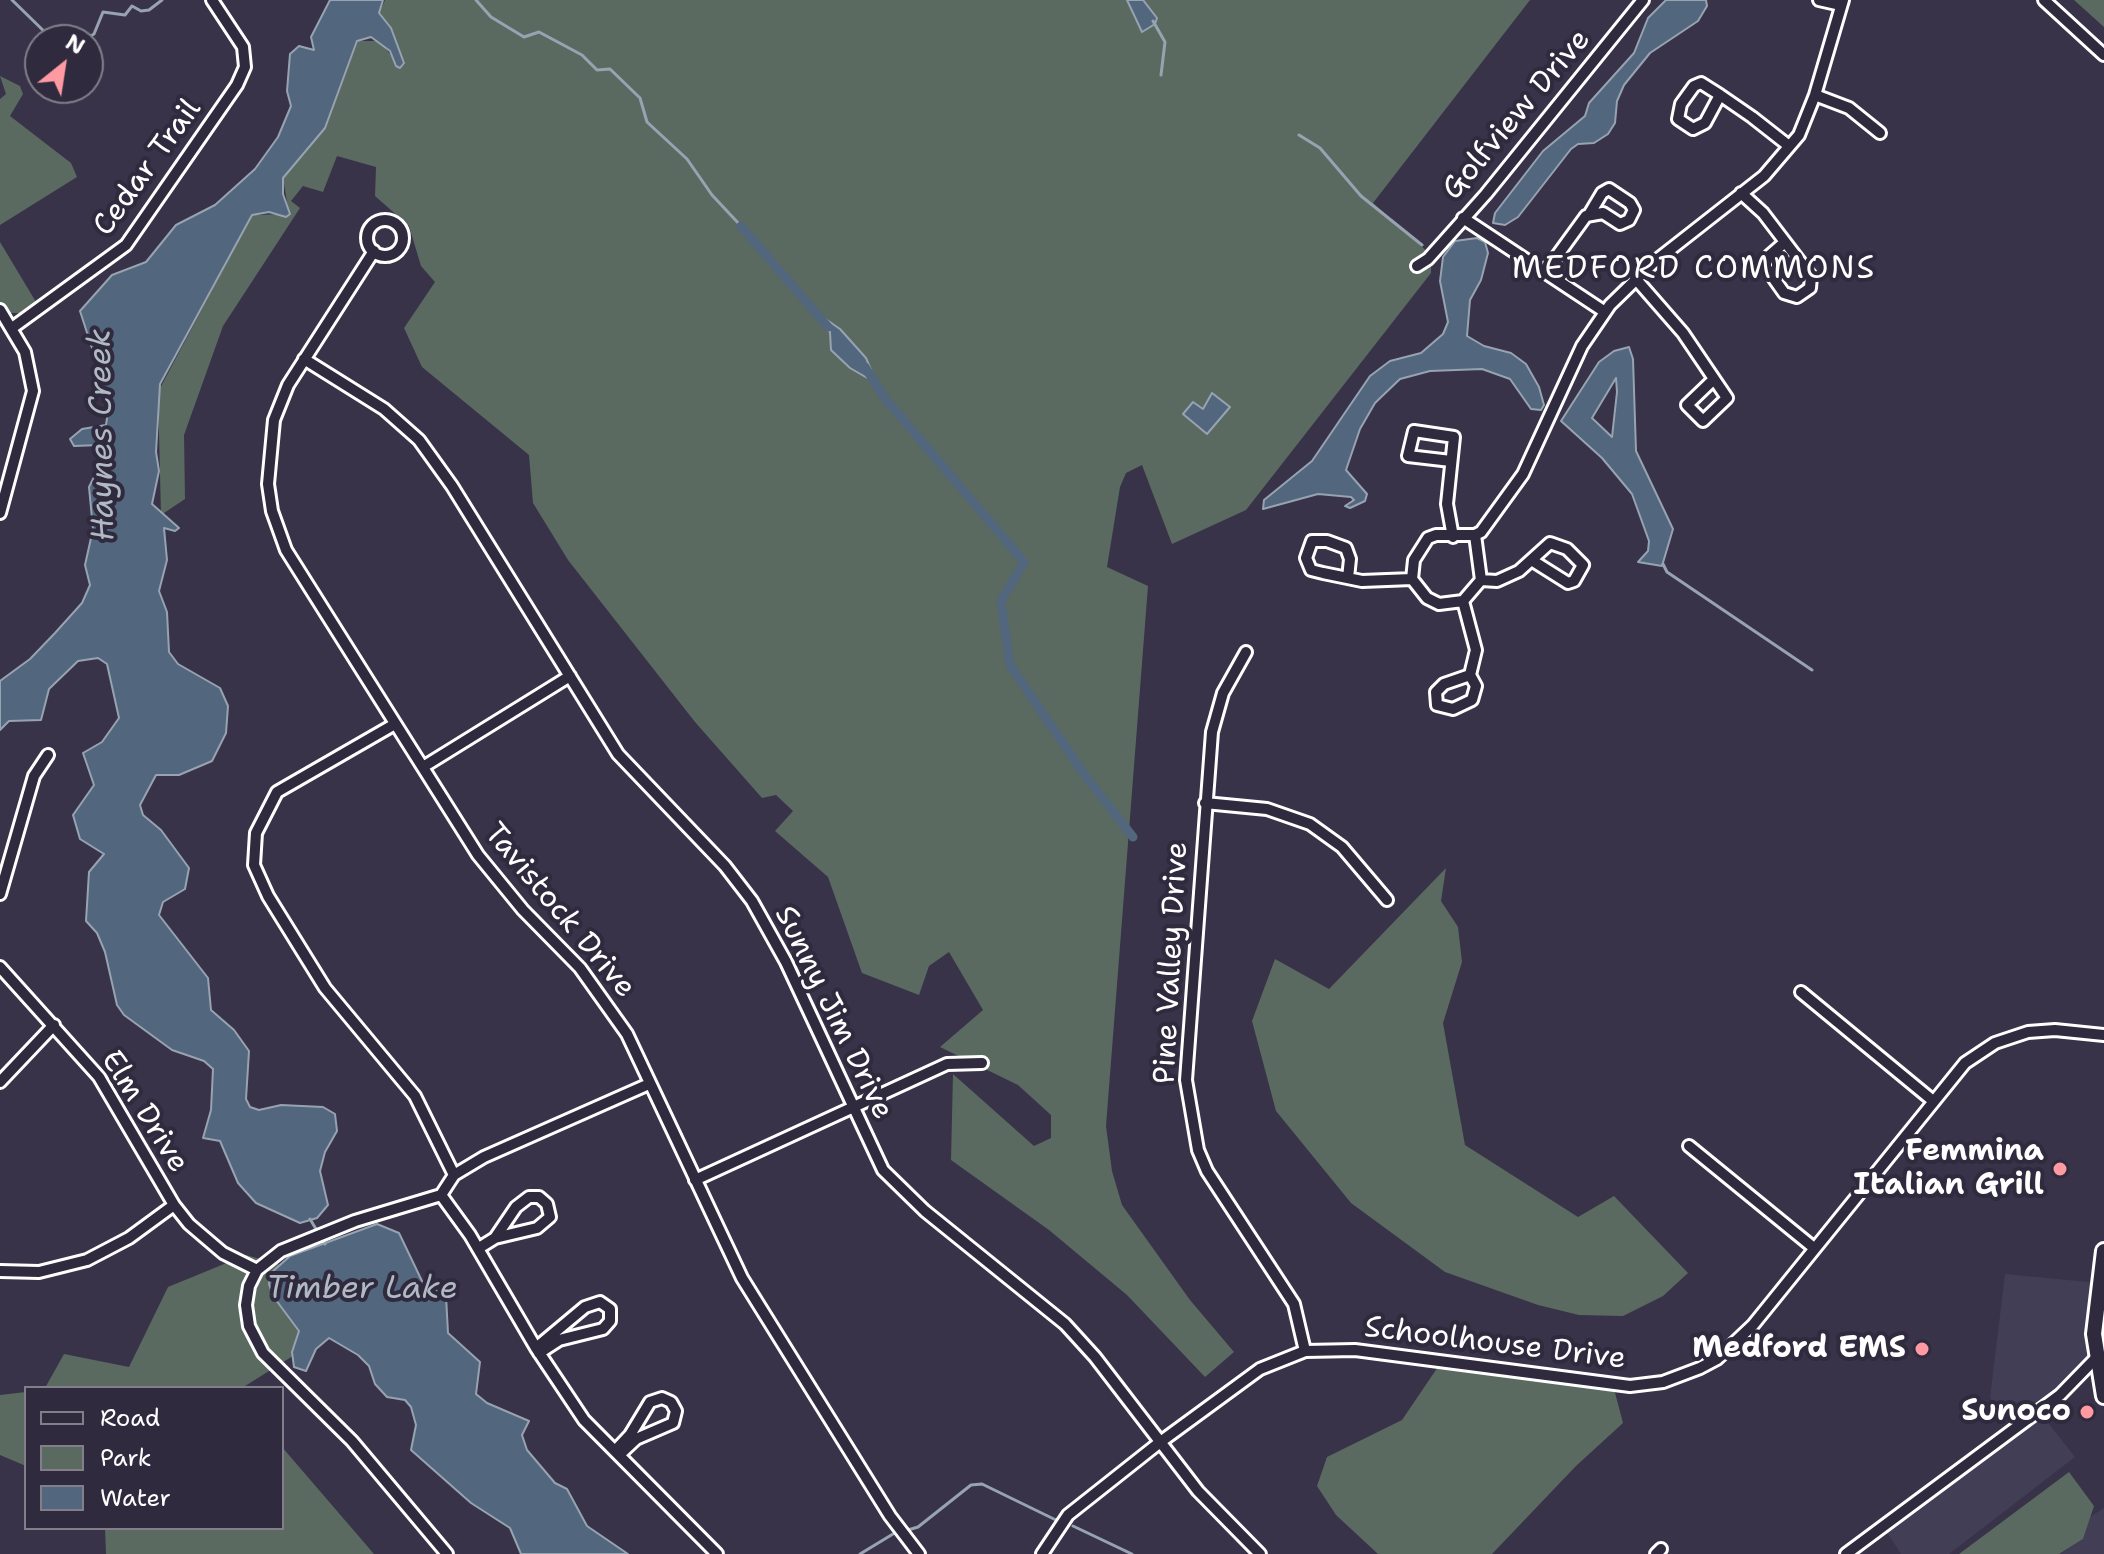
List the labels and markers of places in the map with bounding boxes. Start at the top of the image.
place label: Femmina Italian Grill [1853,1134,2044,1204]
marker: Femmina Italian Grill [2051,1160,2069,1178]
place label: Medford EMS [1692,1331,1906,1367]
marker: Medford EMS [1913,1340,1931,1358]
place label: Sunoco [1961,1394,2071,1430]
marker: Sunoco [2078,1403,2096,1421]

